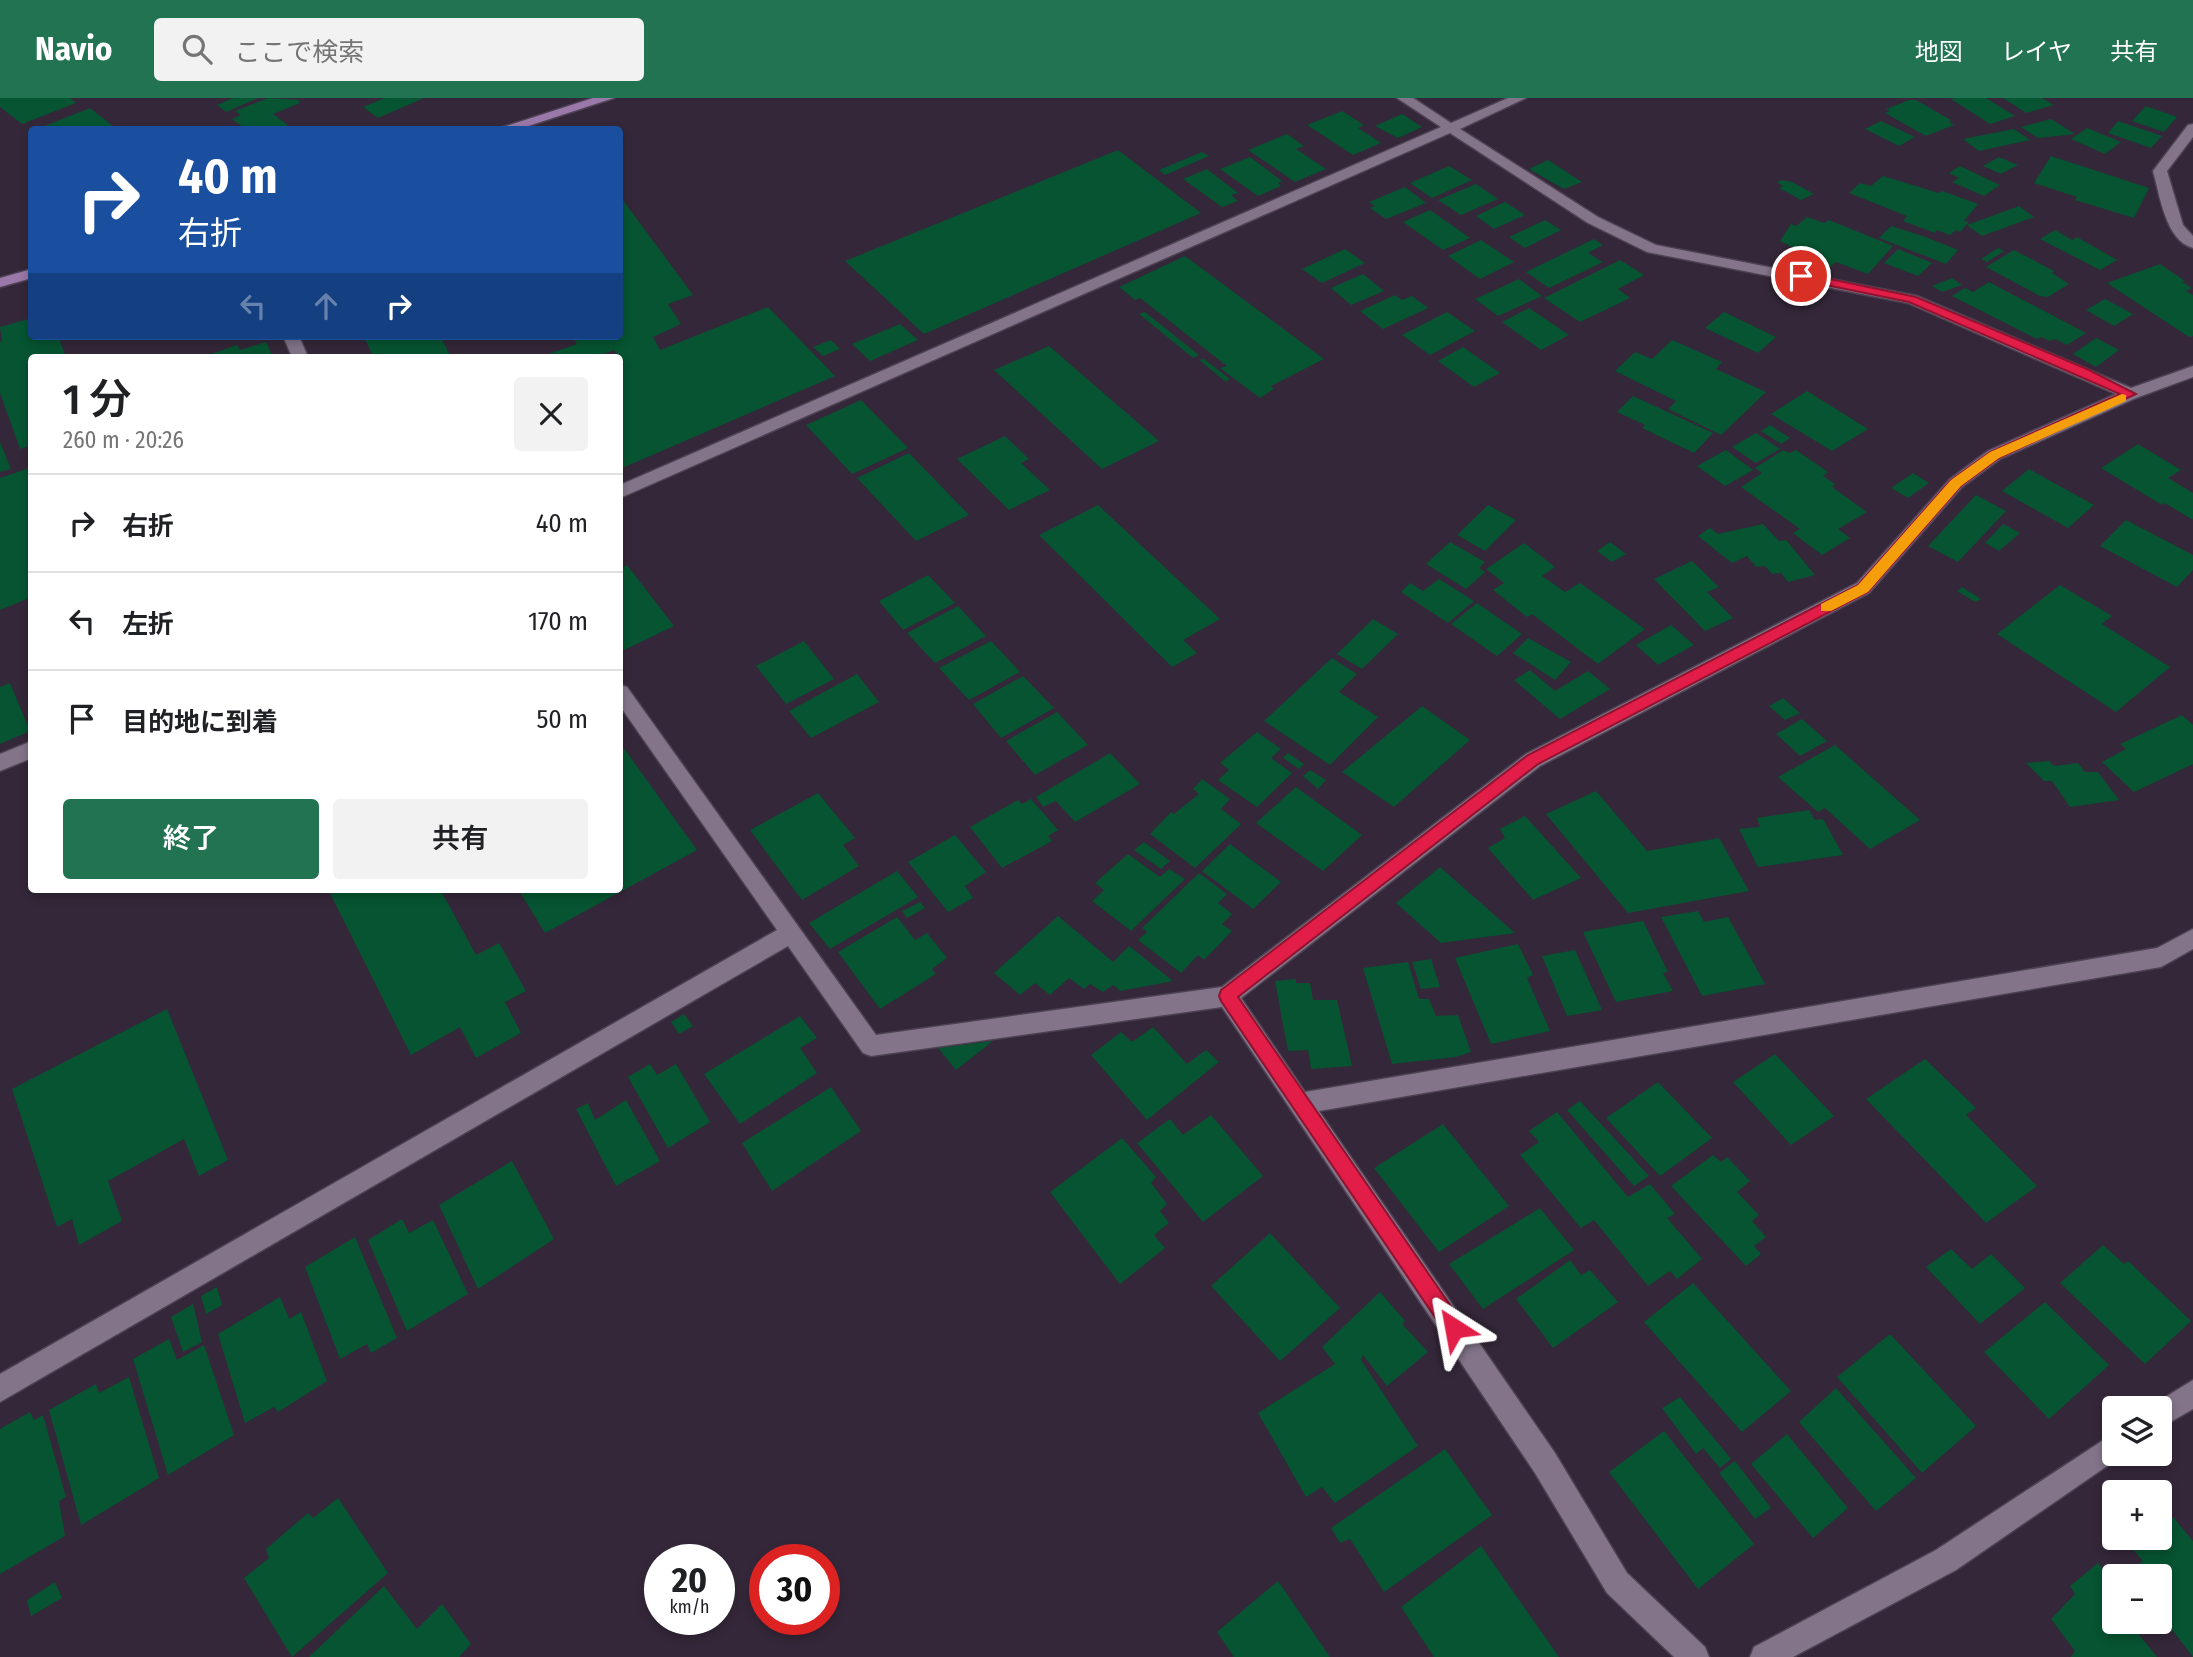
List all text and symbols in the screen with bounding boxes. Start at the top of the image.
search box [154,18,644,81]
text: Navio [35,29,112,69]
icon: search [178,30,216,68]
text: ここで検索 [234,37,364,68]
text: 地図 [1915,38,1963,66]
text: レイヤ [2001,38,2072,66]
text: 共有 [2110,38,2158,66]
text: 40 m [178,147,278,206]
icon: right [63,154,154,245]
text: 右折 [178,214,242,252]
pin [1771,246,1831,306]
icon: arrive [1782,257,1820,295]
icon: left [234,287,272,325]
icon: ahead [307,287,345,325]
icon: right [380,287,418,325]
text: 1 分 [63,375,132,425]
button: close [514,377,588,451]
text: 260 m · 20:26 [63,426,184,454]
icon: right [63,504,101,542]
text: 40 m [536,508,588,539]
text: 右折 [122,511,174,542]
icon: left [63,602,101,640]
text: 170 m [528,606,588,637]
text: 左折 [122,609,174,640]
icon: arrive [63,700,101,738]
text: 50 m [536,704,588,735]
text: 目的地に到着 [122,707,278,738]
button: 終了 [63,799,319,879]
button: 共有 [333,799,588,879]
position arrow [1417,1291,1491,1365]
map controls [2102,1396,2172,1634]
button: layers [2102,1396,2172,1466]
button: + [2102,1480,2172,1550]
speed limit sign: 30 [749,1544,840,1635]
text: 20 [672,1559,707,1601]
button: − [2102,1564,2172,1634]
text: km/h [669,1596,710,1618]

